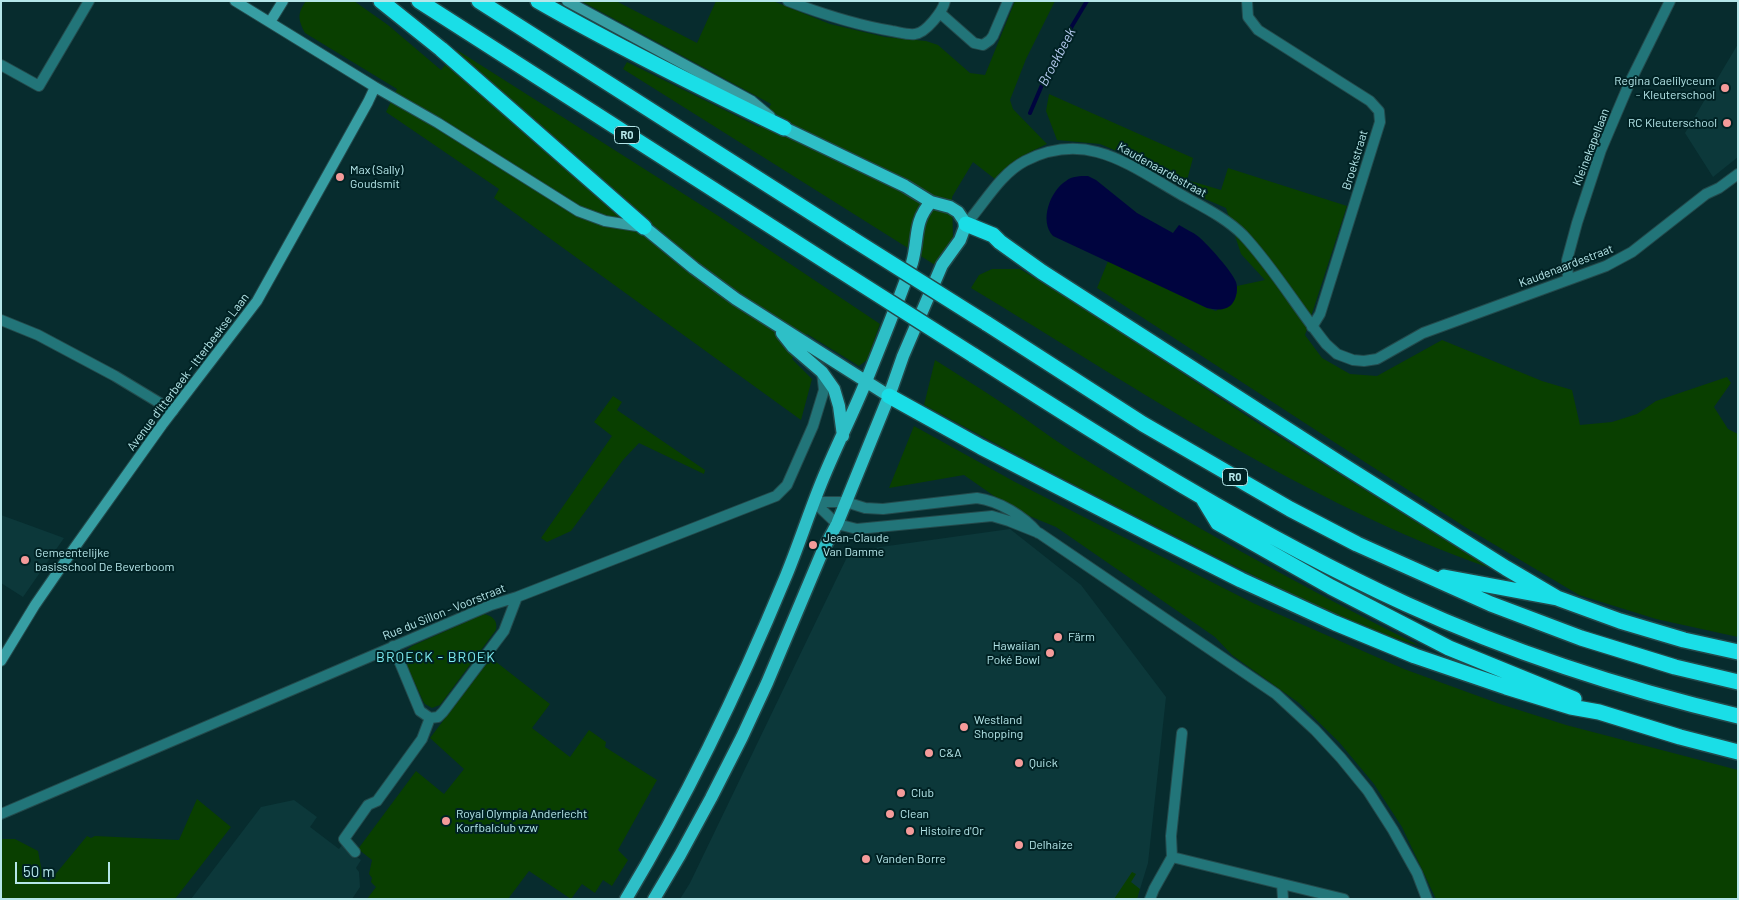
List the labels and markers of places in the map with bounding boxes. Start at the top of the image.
place label: Regina Caelilyceum - Kleuterschool [1614,74,1715,102]
marker: Regina Caelilyceum - Kleuterschool [1719,82,1731,94]
place label: RC Kleuterschool [1628,116,1717,130]
marker: RC Kleuterschool [1721,117,1733,129]
place label: Max (Sally) Goudsmit [350,163,403,191]
marker: Max (Sally) Goudsmit [334,171,346,183]
place label: Jean-Claude Van Damme [823,531,889,559]
marker: Jean-Claude Van Damme [807,539,819,551]
place label: Gemeentelijke basisschool De Beverboom [35,546,174,574]
marker: Gemeentelijke basisschool De Beverboom [19,554,31,566]
place label: Färm [1068,630,1095,644]
marker: Färm [1052,631,1064,643]
place label: Hawaiian Poké Bowl [987,639,1040,667]
marker: Hawaiian Poké Bowl [1044,647,1056,659]
place label: Westland Shopping [974,713,1023,741]
marker: Westland Shopping [958,721,970,733]
place label: C&A [939,746,961,760]
marker: C&A [923,747,935,759]
place label: Quick [1029,756,1058,770]
marker: Quick [1013,757,1025,769]
place label: Club [911,786,934,800]
marker: Club [895,787,907,799]
place label: Royal Olympia Anderlecht Korfbalclub vzw [456,807,587,835]
place label: Clean [900,807,929,821]
marker: Clean [884,808,896,820]
marker: Royal Olympia Anderlecht Korfbalclub vzw [440,815,452,827]
place label: Histoire d'Or [920,824,984,838]
marker: Histoire d'Or [904,825,916,837]
place label: Delhaize [1029,838,1073,852]
marker: Delhaize [1013,839,1025,851]
place label: Vanden Borre [876,852,946,866]
marker: Vanden Borre [860,853,872,865]

